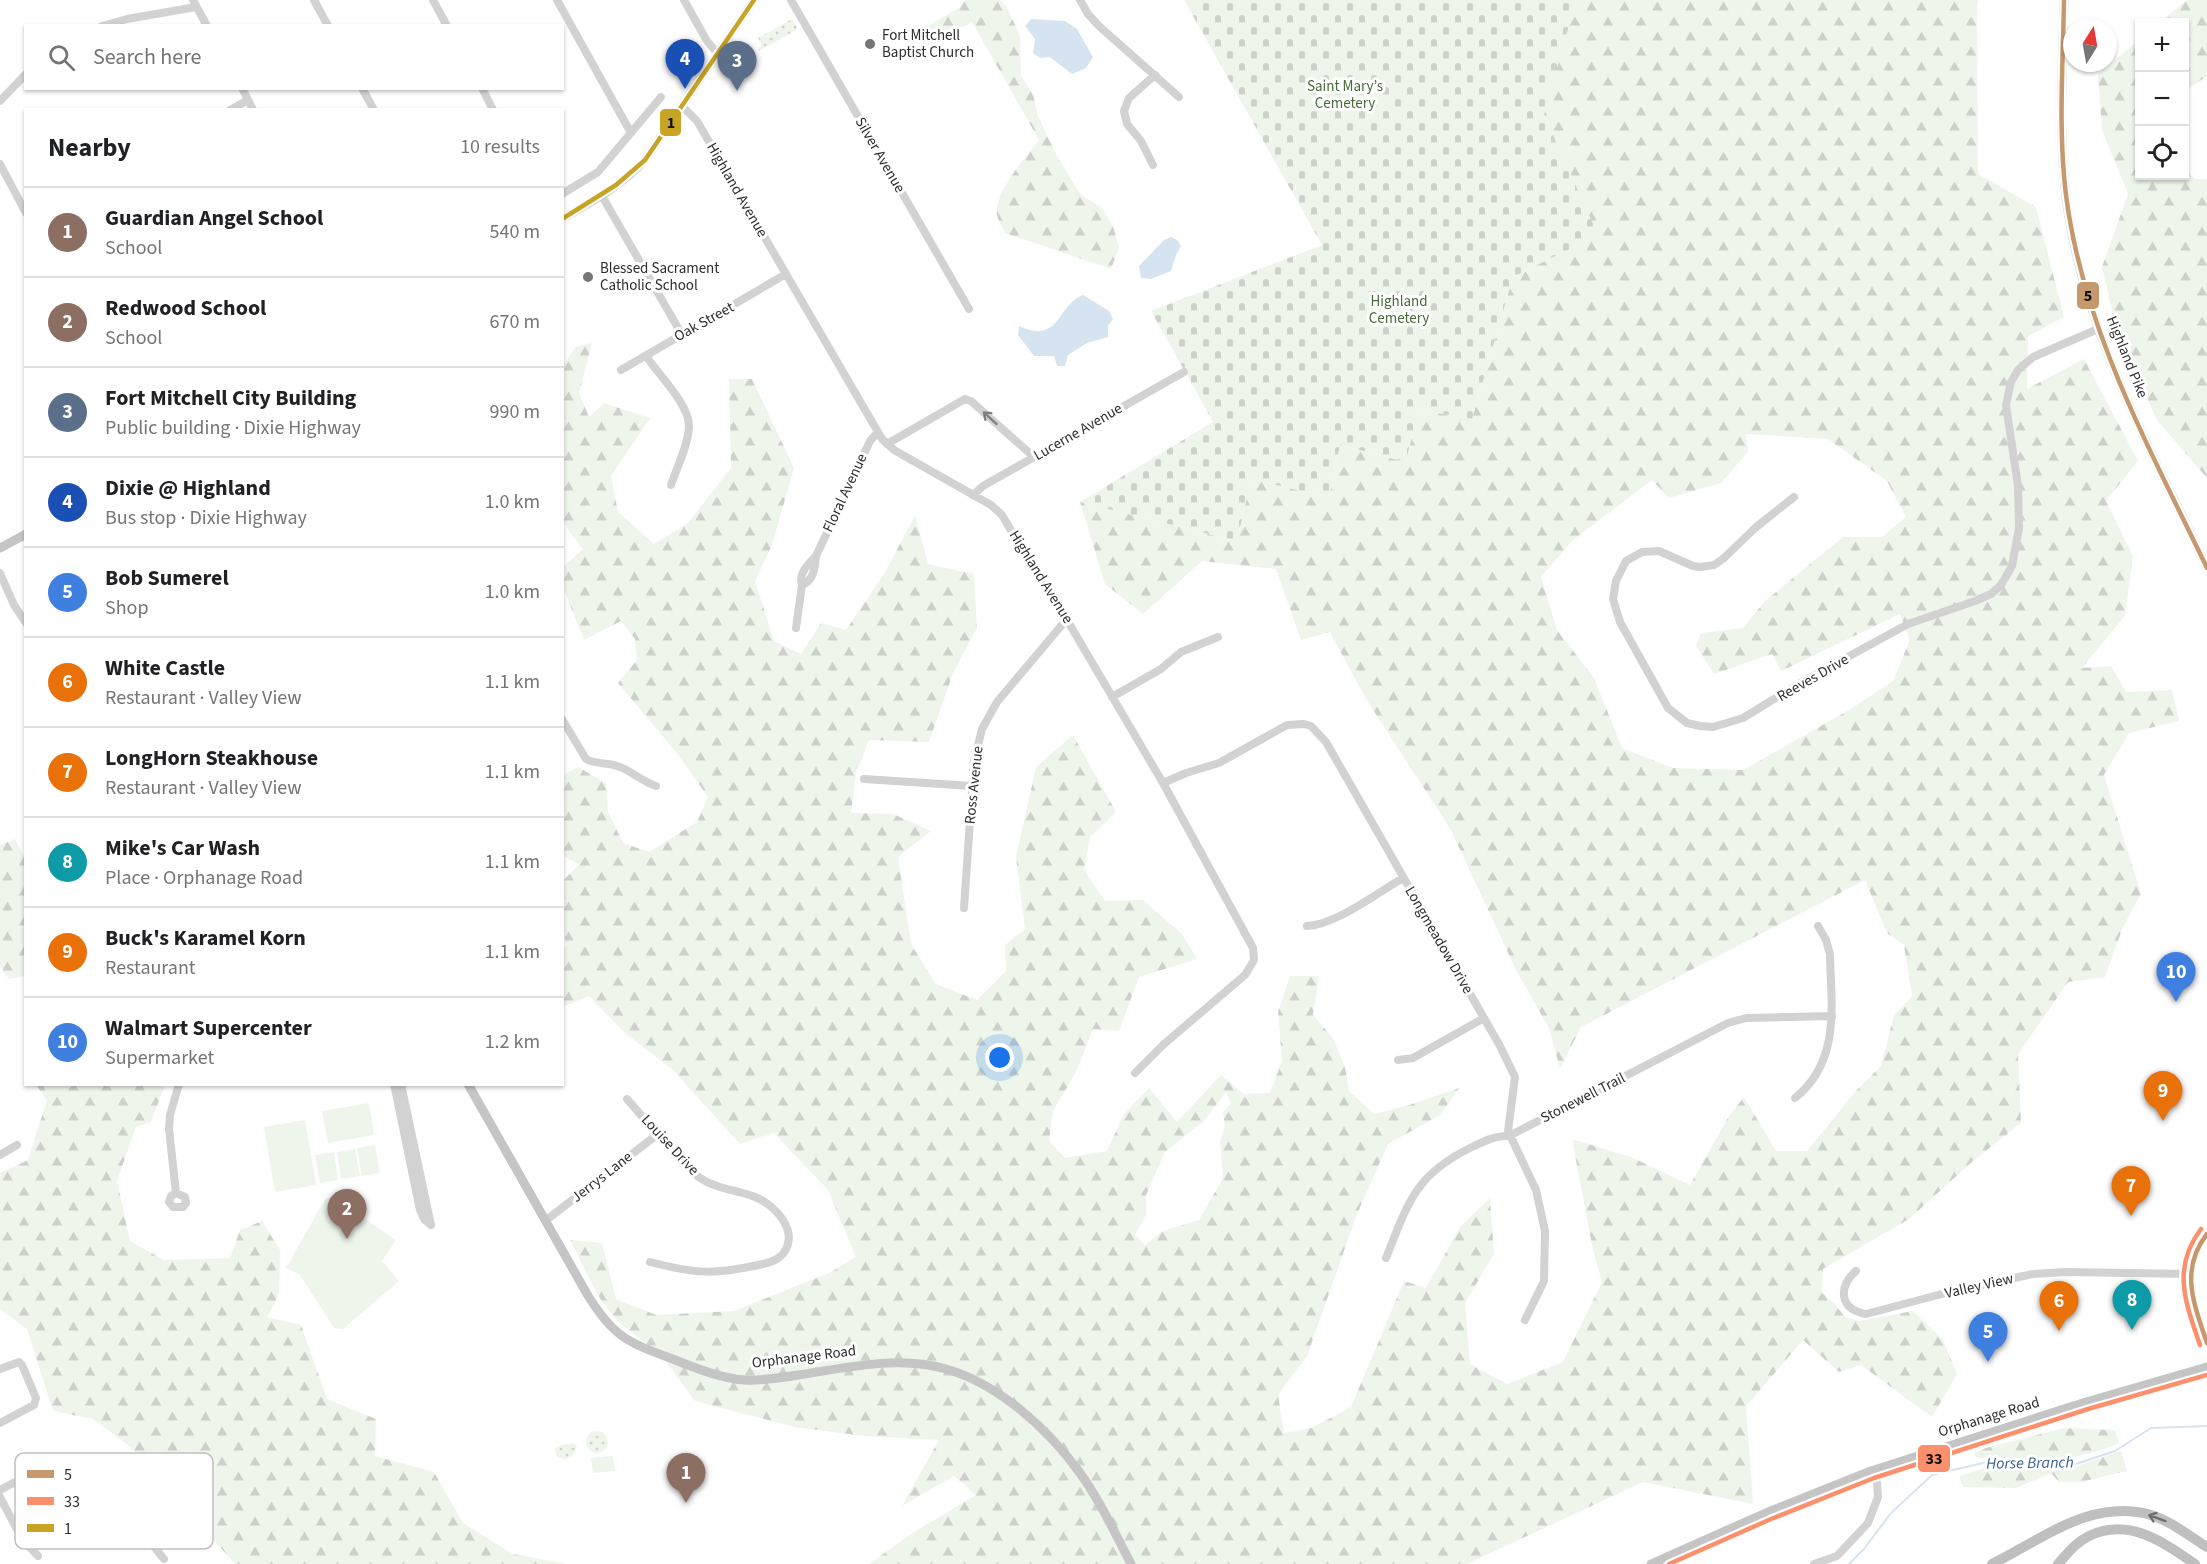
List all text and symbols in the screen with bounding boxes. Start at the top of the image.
north arrow [2063,18,2117,72]
map controls [2135,18,2189,180]
button: + [2135,18,2189,72]
search box [24,24,564,90]
place label: Fort Mitchell Baptist Church [882,25,974,63]
marker: Fort Mitchell Baptist Church [863,37,877,51]
pin: 4 [666,40,704,89]
icon: search [45,41,78,74]
text: Search here [93,41,201,73]
pin: 3 [718,42,756,91]
button: − [2135,72,2189,126]
park label: Saint Mary’s Cemetery [1307,76,1383,114]
line badge: 1 [659,108,682,137]
text: 1 [667,112,675,134]
street label: Silver Avenue [850,113,910,197]
button: locate [2135,126,2189,180]
text: Nearby [48,129,131,166]
text: 10 results [460,133,540,161]
street label: Highland Avenue [701,139,773,241]
text: Guardian Angel School [105,202,323,234]
text: 1 [62,218,73,246]
text: 540 m [490,218,540,246]
text: School [105,234,162,262]
place label: Blessed Sacrament Catholic School [600,258,719,296]
marker: Blessed Sacrament Catholic School [581,270,595,284]
line badge: 5 [2076,281,2100,310]
text: 5 [2084,285,2092,307]
park label: Highland Cemetery [1369,291,1429,329]
text: Redwood School [105,292,266,324]
street label: Oak Street [670,297,738,347]
text: 2 [62,308,73,336]
text: 670 m [490,308,540,336]
street label: Highland Pike [2101,313,2153,401]
text: School [105,324,162,352]
text: Fort Mitchell City Building [105,382,356,414]
text: 3 [62,398,73,426]
text: 990 m [490,398,540,426]
street label: Lucerne Avenue [1030,398,1126,466]
one-way arrow [983,411,998,425]
text: Public building · Dixie Highway [105,414,361,442]
street label: Floral Avenue [818,450,872,536]
text: Dixie @ Highland [105,472,271,504]
text: 4 [62,488,73,516]
text: 1.0 km [485,488,540,516]
text: Bus stop · Dixie Highway [105,504,307,532]
street label: Highland Avenue [1004,526,1078,628]
text: Bob Sumerel [105,562,229,594]
text: 5 [62,578,73,606]
text: 1.0 km [485,578,540,606]
text: Shop [105,594,149,622]
street label: Reeves Drive [1773,649,1853,707]
text: White Castle [105,652,225,684]
text: 6 [62,668,73,696]
text: 1.1 km [485,668,540,696]
text: Restaurant · Valley View [105,684,302,712]
text: LongHorn Steakhouse [105,742,318,774]
street label: Ross Avenue [959,745,989,825]
text: 7 [62,758,73,786]
text: 1.1 km [485,758,540,786]
text: Restaurant · Valley View [105,774,302,802]
text: Mike's Car Wash [105,832,260,864]
text: 8 [62,848,73,876]
text: 1.1 km [485,848,540,876]
text: Place · Orphanage Road [105,864,303,892]
street label: Longmeadow Drive [1400,882,1478,998]
text: Buck's Karamel Korn [105,922,306,954]
text: 9 [62,938,73,966]
text: 1.1 km [485,938,540,966]
pin: 10 [2156,952,2196,1002]
text: Restaurant [105,954,196,982]
text: Walmart Supercenter [105,1012,312,1044]
text: 10 [57,1028,78,1056]
text: 1.2 km [485,1028,540,1056]
your location [985,1043,1014,1072]
text: Supermarket [105,1044,214,1072]
street label: Stonewell Trail [1537,1068,1629,1128]
pin: 9 [2144,1072,2182,1121]
street label: Louise Drive [636,1110,704,1180]
street label: Jerrys Lane [567,1146,637,1208]
pin: 7 [2112,1166,2150,1216]
pin: 2 [328,1190,366,1239]
street label: Valley View [1943,1268,2016,1304]
pin: 8 [2112,1280,2152,1330]
pin: 6 [2040,1282,2078,1331]
pin: 5 [1968,1312,2008,1362]
street label: Orphanage Road [751,1340,857,1374]
street label: Orphanage Road [1936,1392,2042,1442]
line badge: 33 [1917,1444,1951,1473]
text: 33 [1926,1448,1942,1470]
water label: Horse Branch [1986,1451,2074,1475]
legend [15,1453,213,1549]
pin: 1 [666,1454,706,1503]
text: 5 [64,1464,72,1486]
text: 33 [64,1491,80,1513]
one-way arrow [2148,1512,2166,1523]
text: 1 [64,1518,72,1540]

